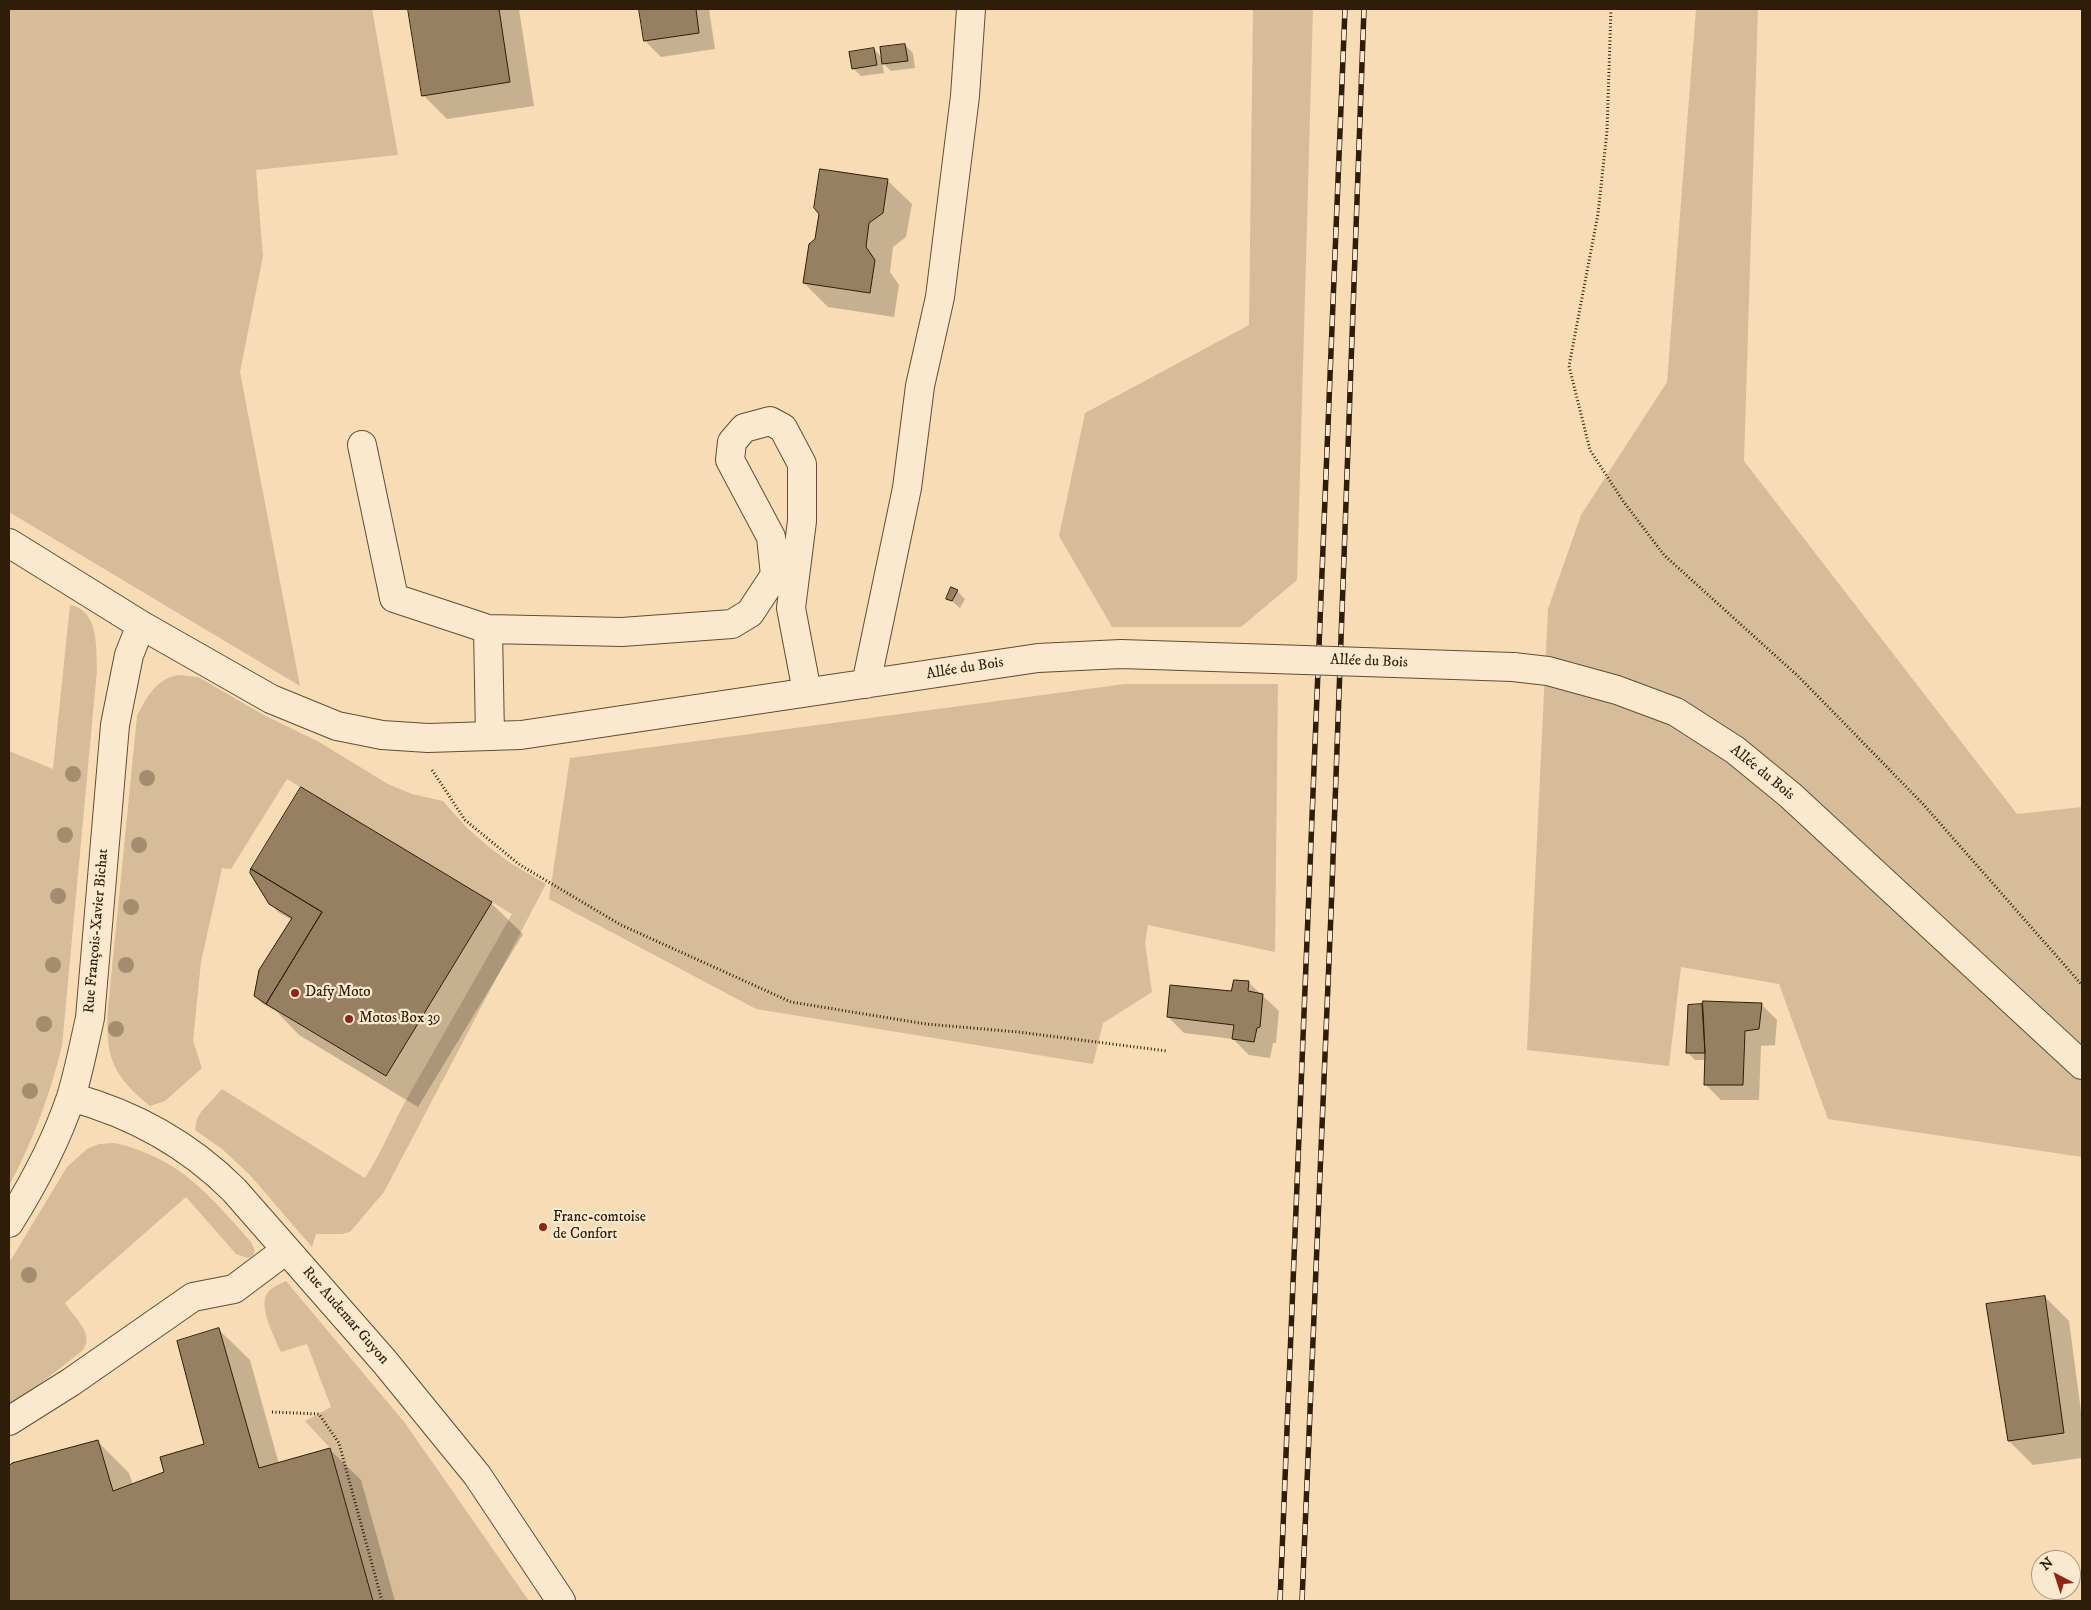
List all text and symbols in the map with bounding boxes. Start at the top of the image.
street label: Allée du Bois [1330,652,1408,672]
street label: Allée du Bois [925,654,1005,684]
street label: Allée du Bois [1726,742,1798,804]
street label: Rue François-Xavier Bichat [81,848,113,1014]
place label: Dafy Moto [305,984,371,1002]
marker: Dafy Moto [289,987,301,999]
place label: Motos Box 39 [359,1010,441,1028]
marker: Motos Box 39 [343,1013,355,1025]
place label: Franc-comtoise de Confort [553,1209,646,1244]
marker: Franc-comtoise de Confort [537,1221,549,1233]
street label: Rue Audemar Guyon [298,1263,392,1369]
north arrow [2031,1550,2081,1600]
text: N [2037,1554,2057,1575]

